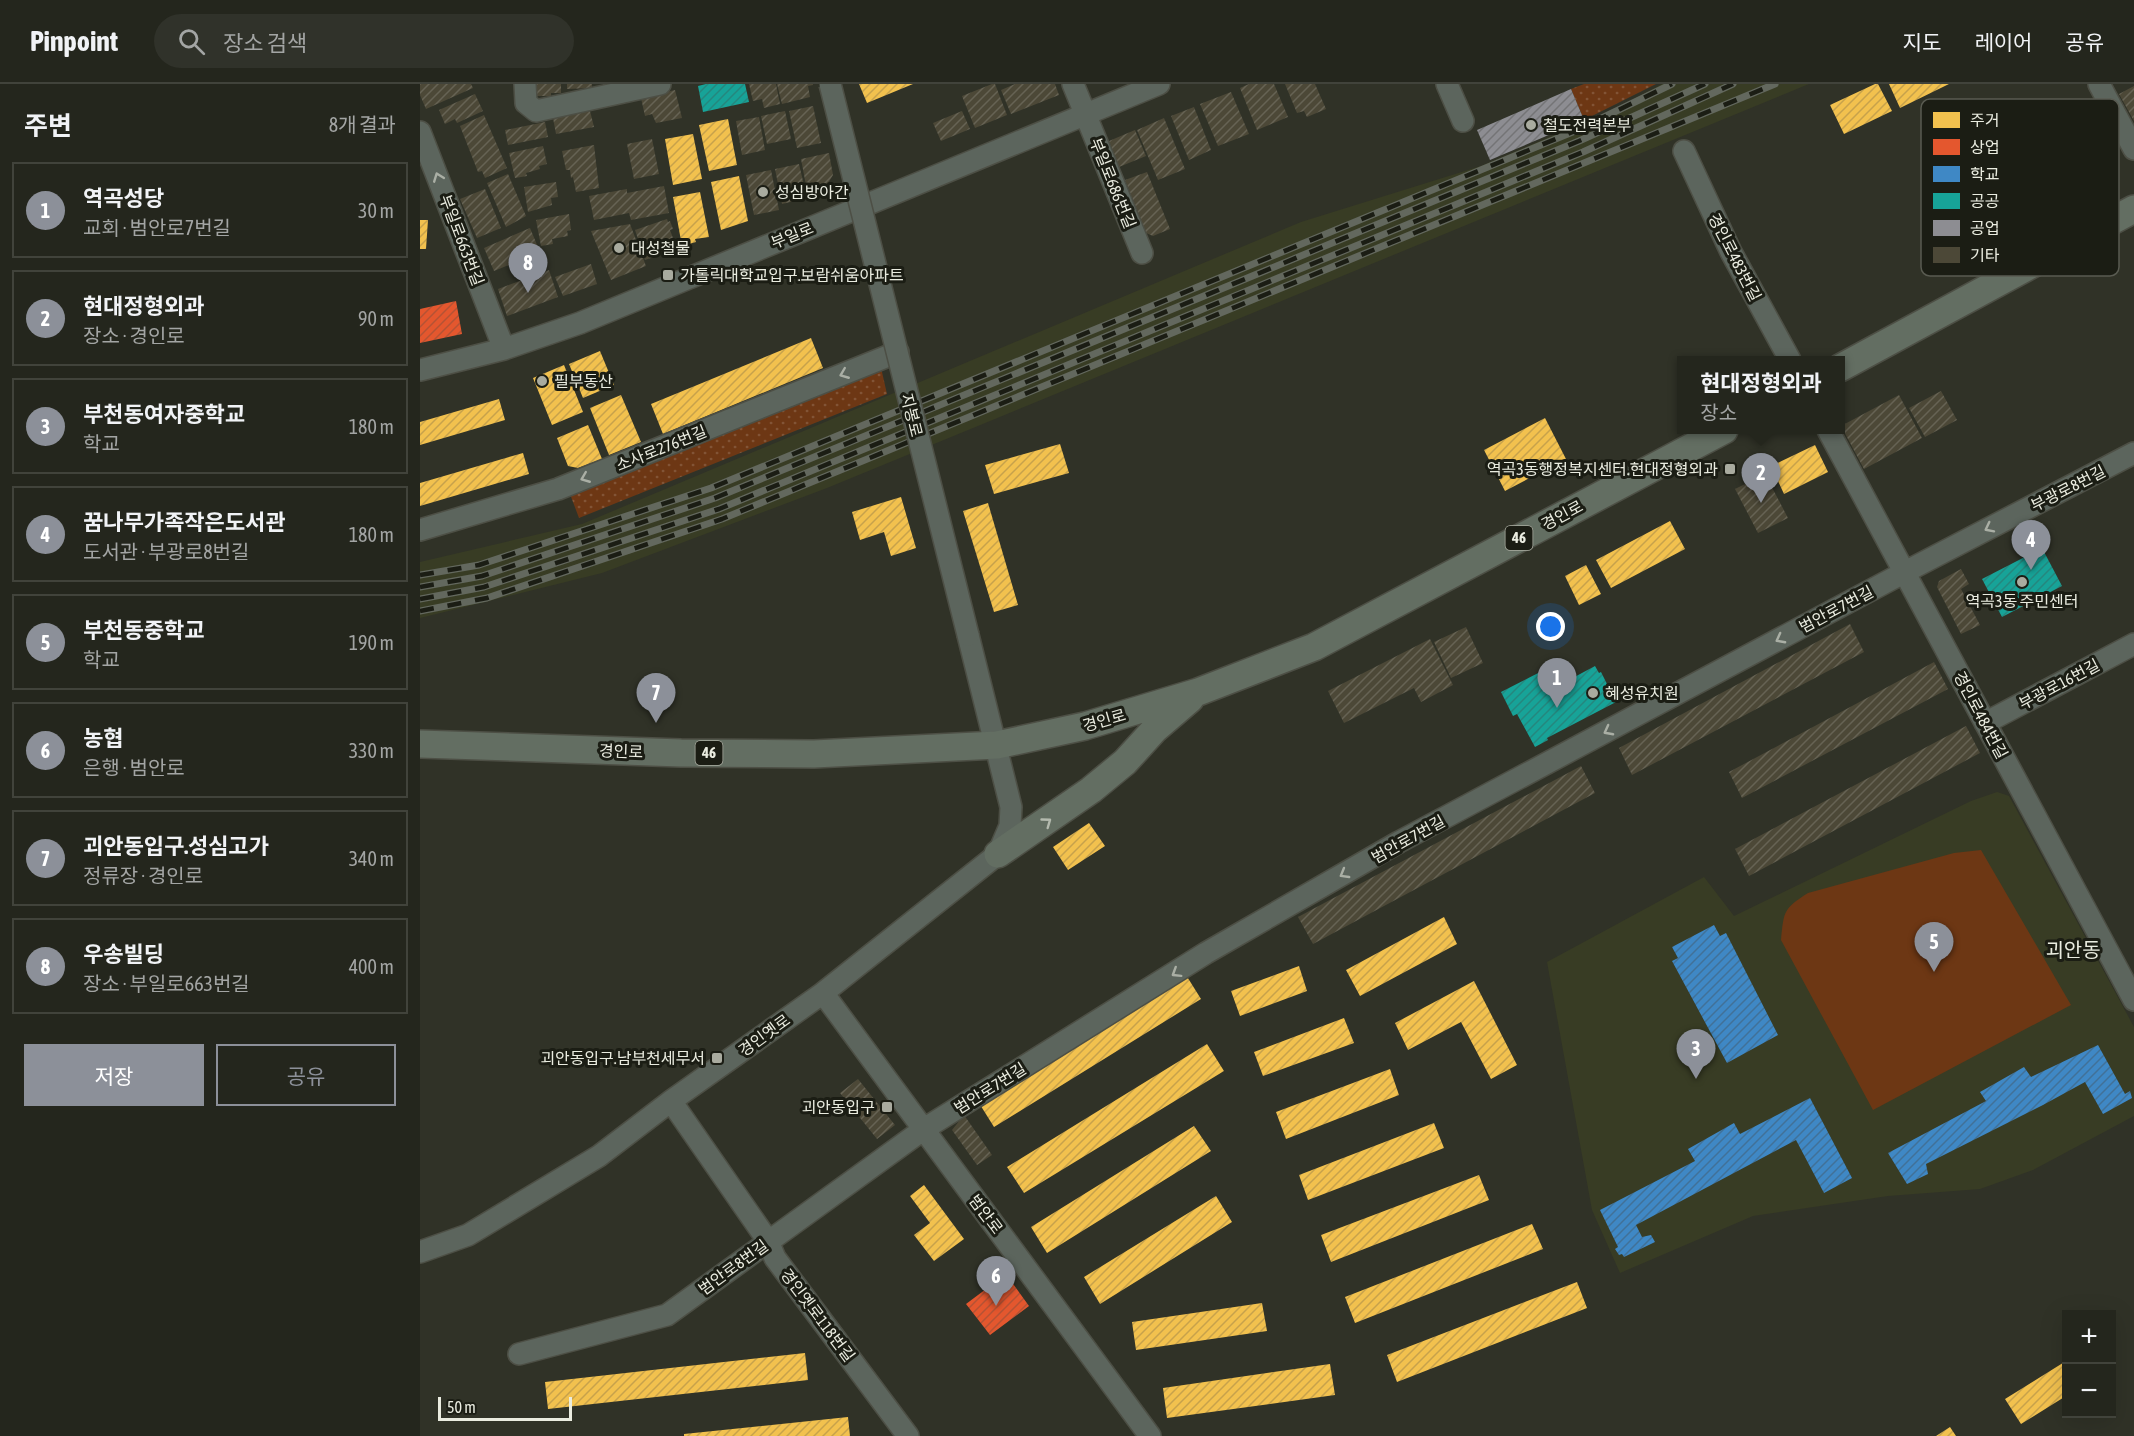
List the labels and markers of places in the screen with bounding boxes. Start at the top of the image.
place label: 철도전력본부 [1543,116,1632,134]
marker: 철도전력본부 [1524,118,1538,132]
place label: 성심방아간 [775,183,849,201]
marker: 성심방아간 [756,185,770,199]
place label: 대성철물 [631,239,690,257]
marker: 대성철물 [612,241,626,255]
pin: 8 [508,244,548,293]
place label: 가톨릭대학교입구.보람쉬움아파트 [680,266,904,284]
marker: 가톨릭대학교입구.보람쉬움아파트 [661,268,675,282]
place label: 필부동산 [554,372,613,390]
marker: 필부동산 [535,374,549,388]
pin: 2 [1742,454,1780,503]
place label: 역곡3동행정복지센터.현대정형외과 [1487,460,1718,478]
marker: 역곡3동행정복지센터.현대정형외과 [1723,462,1737,476]
pin: 4 [2012,520,2050,570]
marker: 역곡3동 주민센터 [2015,575,2029,589]
place label: 역곡3동 주민센터 [1966,592,2078,610]
pin: 1 [1538,658,1576,708]
pin: 7 [636,674,676,723]
place label: 혜성유치원 [1605,684,1679,702]
marker: 혜성유치원 [1586,686,1600,700]
pin: 5 [1914,922,1954,972]
pin: 3 [1676,1030,1716,1079]
place label: 괴안동입구.남부천세무서 [540,1049,705,1067]
marker: 괴안동입구.남부천세무서 [710,1051,724,1065]
place label: 괴안동입구 [801,1098,875,1116]
marker: 괴안동입구 [880,1100,894,1114]
pin: 6 [976,1256,1016,1306]

